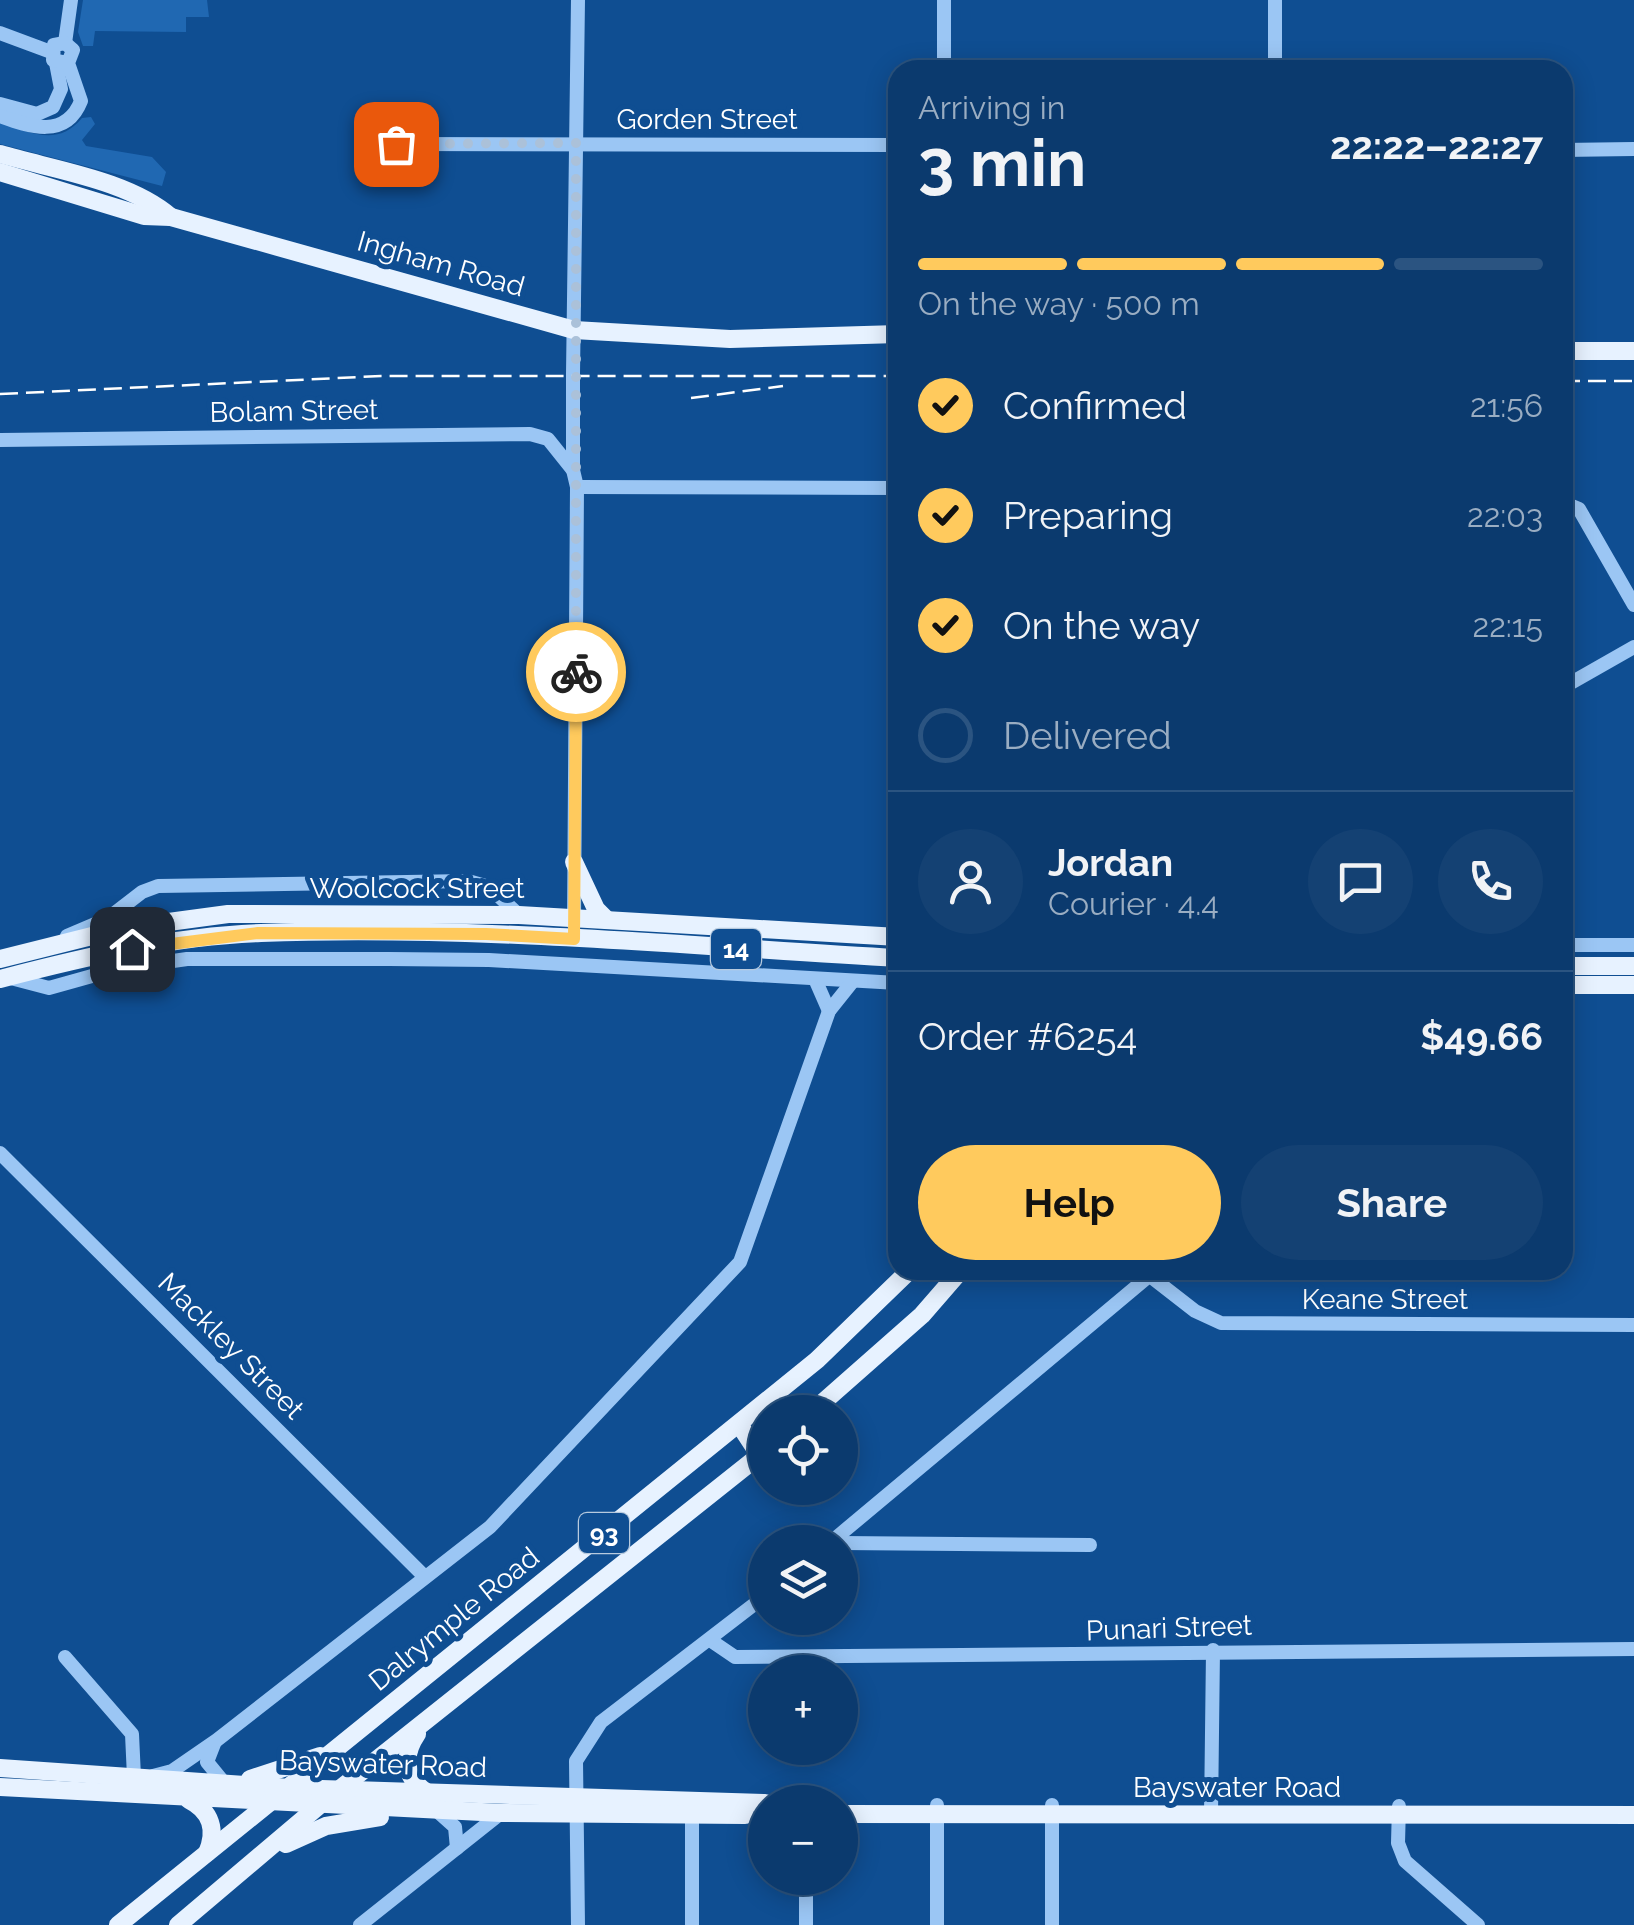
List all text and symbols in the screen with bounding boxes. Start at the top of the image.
text: Arriving in [918,89,1065,126]
pin [354,102,439,187]
street label: Gorden Street [616,103,798,136]
icon: bag [369,117,424,172]
text: 22:22–22:27 [1330,123,1543,168]
text: 3 min [918,125,1086,201]
street label: Ingham Road [354,224,528,304]
text: On the way · 500 m [918,285,1200,322]
icon: check [918,378,973,433]
text: Confirmed [1003,383,1187,428]
text: 21:56 [1470,387,1543,424]
street label: Bolam Street [209,393,379,429]
icon: check [918,488,973,543]
text: Preparing [1003,493,1173,538]
text: 22:03 [1467,497,1543,534]
icon: check [918,598,973,653]
text: On the way [1003,603,1200,648]
text: 22:15 [1473,607,1543,644]
courier [526,622,626,722]
icon: bike [549,645,604,700]
text: Delivered [1003,713,1172,758]
button: person [918,829,1023,934]
button: chat [1308,829,1413,934]
button: phone [1438,829,1543,934]
text: Jordan [1048,840,1173,885]
street label: Woolcock Street [309,872,525,905]
text: Courier · 4.4 [1048,885,1219,922]
pin [90,907,175,992]
icon: home [105,922,160,977]
road number: 14 [711,929,761,969]
text: Order #6254 [918,1014,1137,1059]
text: $49.66 [1420,1014,1543,1059]
button: Help [918,1145,1221,1260]
button: Share [1241,1145,1543,1260]
street label: Mackley Street [151,1266,311,1426]
street label: Keane Street [1302,1283,1469,1316]
map controls [748,1395,858,1895]
button: locate [748,1395,858,1505]
road number: 93 [579,1513,629,1553]
button: layers [748,1525,858,1635]
street label: Dalrymple Road [362,1540,546,1698]
street label: Punari Street [1085,1609,1253,1647]
button: + [748,1655,858,1765]
street label: Bayswater Road [278,1744,488,1784]
street label: Bayswater Road [1133,1771,1341,1804]
button: − [748,1785,858,1895]

